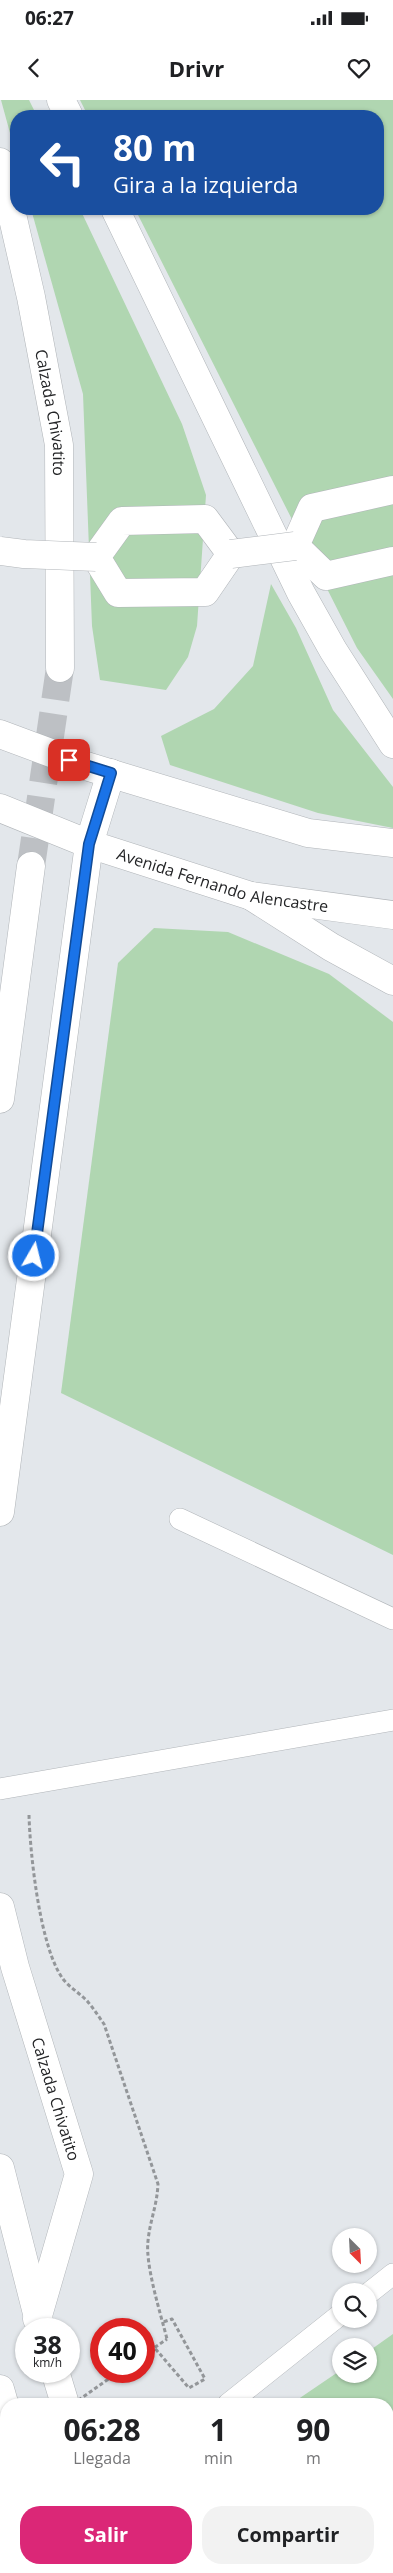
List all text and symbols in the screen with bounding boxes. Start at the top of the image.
text: 06:27 [25,5,74,31]
text: Drivr [169,53,224,83]
icon: back [20,54,48,82]
icon: heart [345,54,373,82]
text: 80 m [113,124,196,171]
icon: left [30,130,95,195]
text: Gira a la izquierda [113,169,298,199]
street label: Calzada Chivatito [30,347,70,476]
pin [48,739,90,781]
icon: arrive [55,746,83,774]
street label: Avenida Fernando Alencastre [114,843,330,917]
position arrow [7,1229,59,1281]
street label: Calzada Chivatito [26,2035,85,2163]
north arrow [332,2228,378,2272]
map controls [332,2228,377,2383]
button: search [332,2283,377,2328]
speed limit sign: 40 [90,2318,155,2383]
text: 38 [33,2327,62,2361]
button: layers [332,2338,377,2383]
text: km/h [33,2354,62,2371]
text: 06:28 [63,2409,141,2450]
text: 1 [210,2409,227,2450]
text: 90 [296,2409,331,2450]
text: Llegada [73,2447,131,2469]
text: min [204,2447,233,2469]
text: m [306,2447,321,2469]
button: Salir [20,2506,192,2564]
button: Compartir [202,2506,374,2564]

